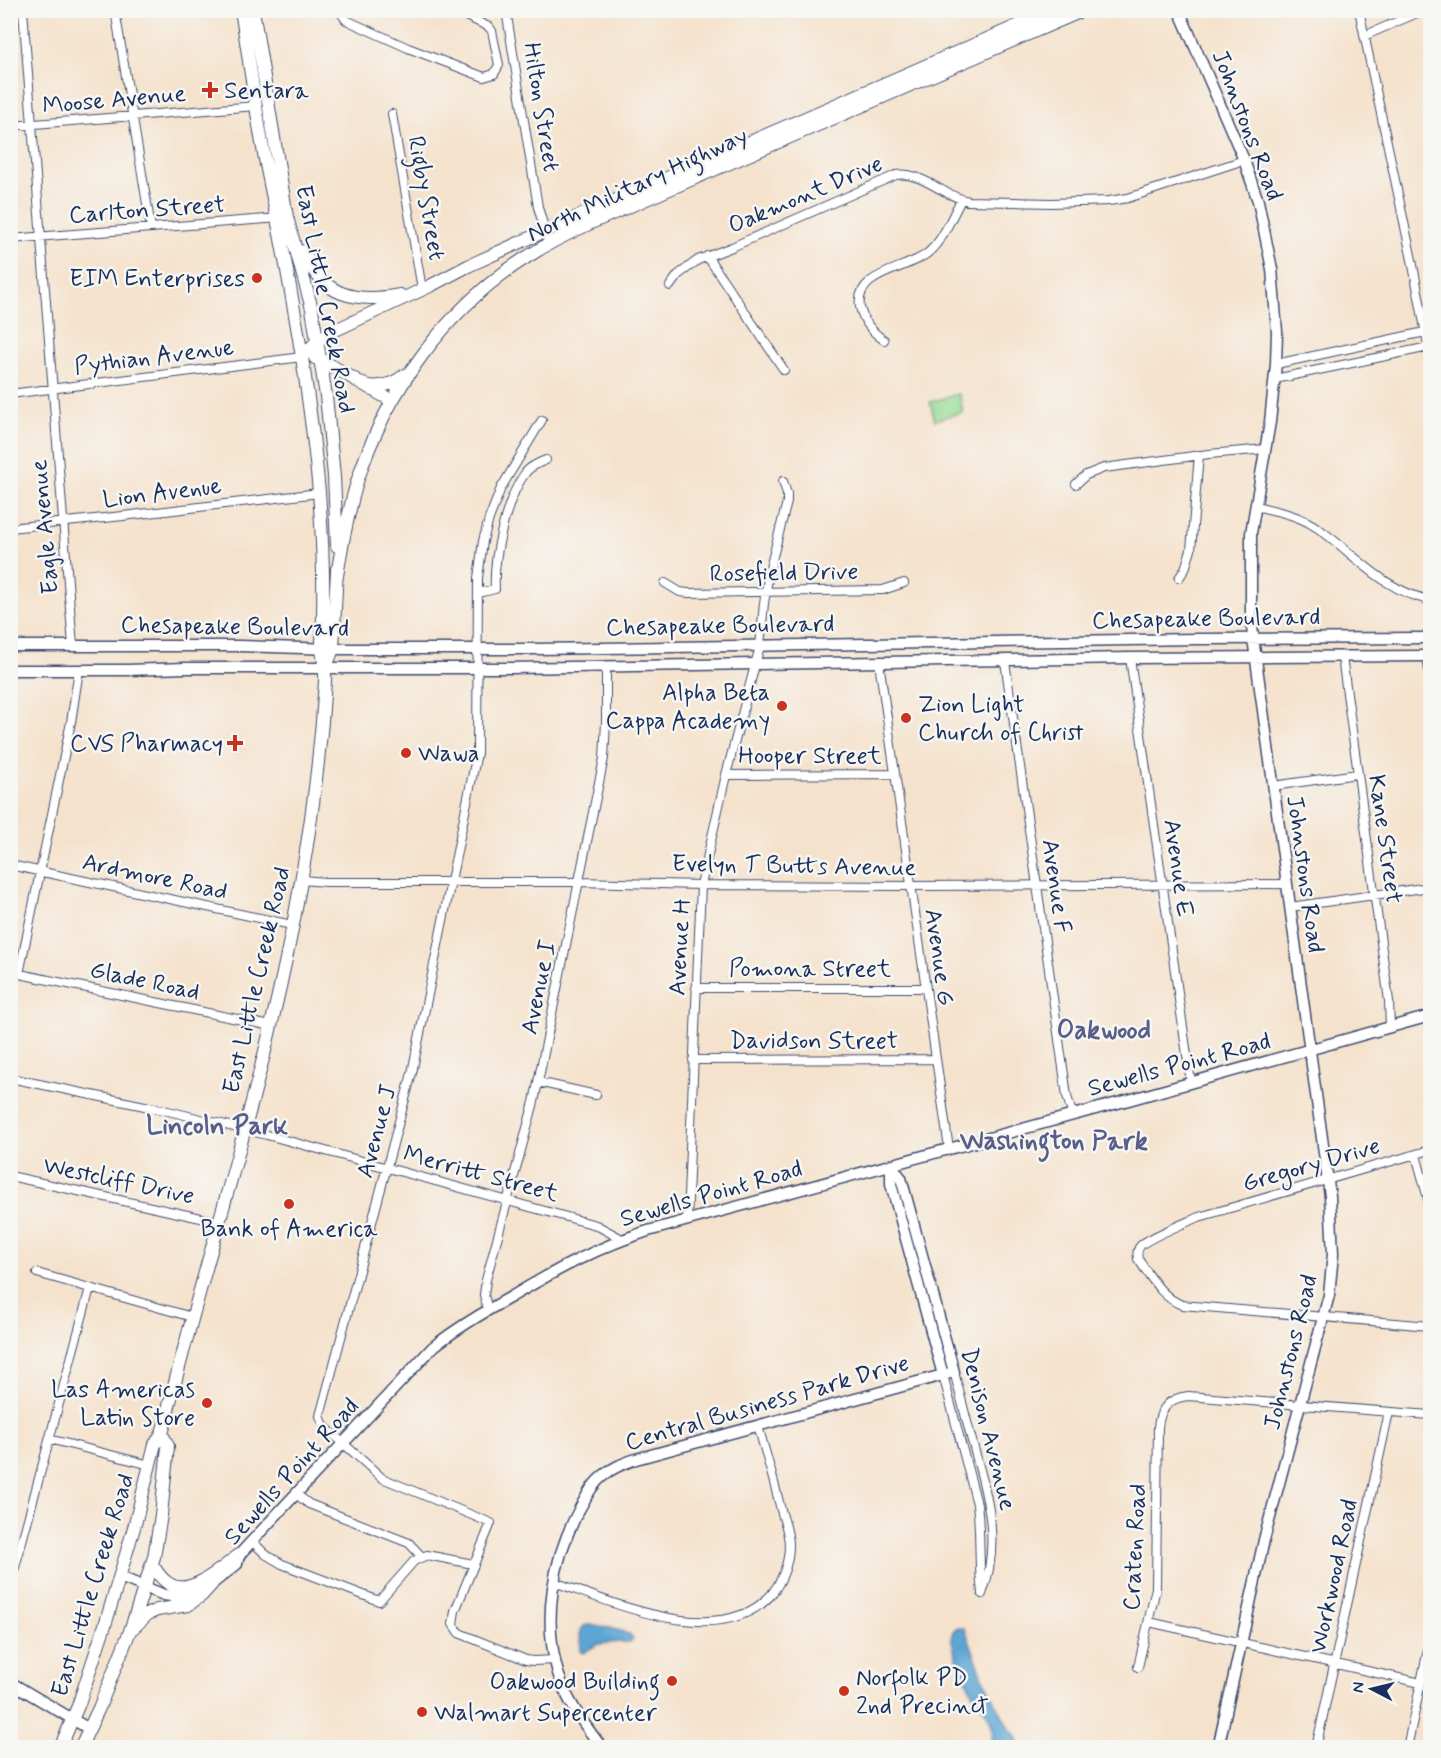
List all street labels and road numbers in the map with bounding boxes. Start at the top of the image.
street label: Hilton Street [515,40,566,174]
street label: Johnstons Road [1204,46,1290,205]
street label: Moose Avenue [41,79,187,122]
street label: North Military Highway [522,121,754,253]
street label: Rigby Street [396,134,452,263]
street label: Oakmont Drive [724,149,888,242]
street label: East Little Creek Road [287,183,362,416]
street label: Carlton Street [68,190,226,231]
street label: Pythian Avenue [73,332,236,383]
street label: Eagle Avenue [24,458,67,595]
street label: Lion Avenue [101,471,223,516]
street label: Rosefield Drive [709,557,859,590]
street label: Chesapeake Boulevard [1092,602,1321,637]
street label: Chesapeake Boulevard [606,609,835,644]
street label: Chesapeake Boulevard [120,610,349,645]
street label: Hooper Street [738,741,882,772]
street label: Kane Street [1360,773,1409,906]
street label: Johnstons Road [1278,793,1331,955]
street label: Avenue E [1155,817,1200,919]
street label: Avenue F [1034,837,1077,935]
street label: Ardmore Road [79,847,230,908]
street label: Evelyn T Butts Avenue [671,849,917,884]
street label: East Little Creek Road [216,864,299,1097]
street label: Avenue H [662,898,699,996]
street label: Avenue G [916,907,961,1008]
street label: Avenue I [514,937,565,1037]
street label: Pomona Street [729,954,891,985]
street label: Glade Road [87,955,202,1008]
street label: Davidson Street [730,1026,898,1057]
street label: Sewells Point Road [1085,1026,1274,1105]
street label: Avenue J [350,1081,405,1182]
street label: Gregory Drive [1239,1131,1384,1202]
street label: Merritt Street [400,1139,562,1210]
street label: Westcliff Drive [40,1150,197,1213]
street label: Sewells Point Road [617,1154,806,1235]
street label: Johnstons Road [1257,1272,1326,1433]
street label: Denison Avenue [952,1345,1023,1514]
street label: Central Business Park Drive [622,1348,913,1459]
street label: Sewells Point Road [218,1392,367,1552]
street label: East Little Creek Road [45,1470,142,1701]
street label: Craten Road [1117,1483,1154,1611]
street label: Workwood Road [1303,1496,1366,1656]

